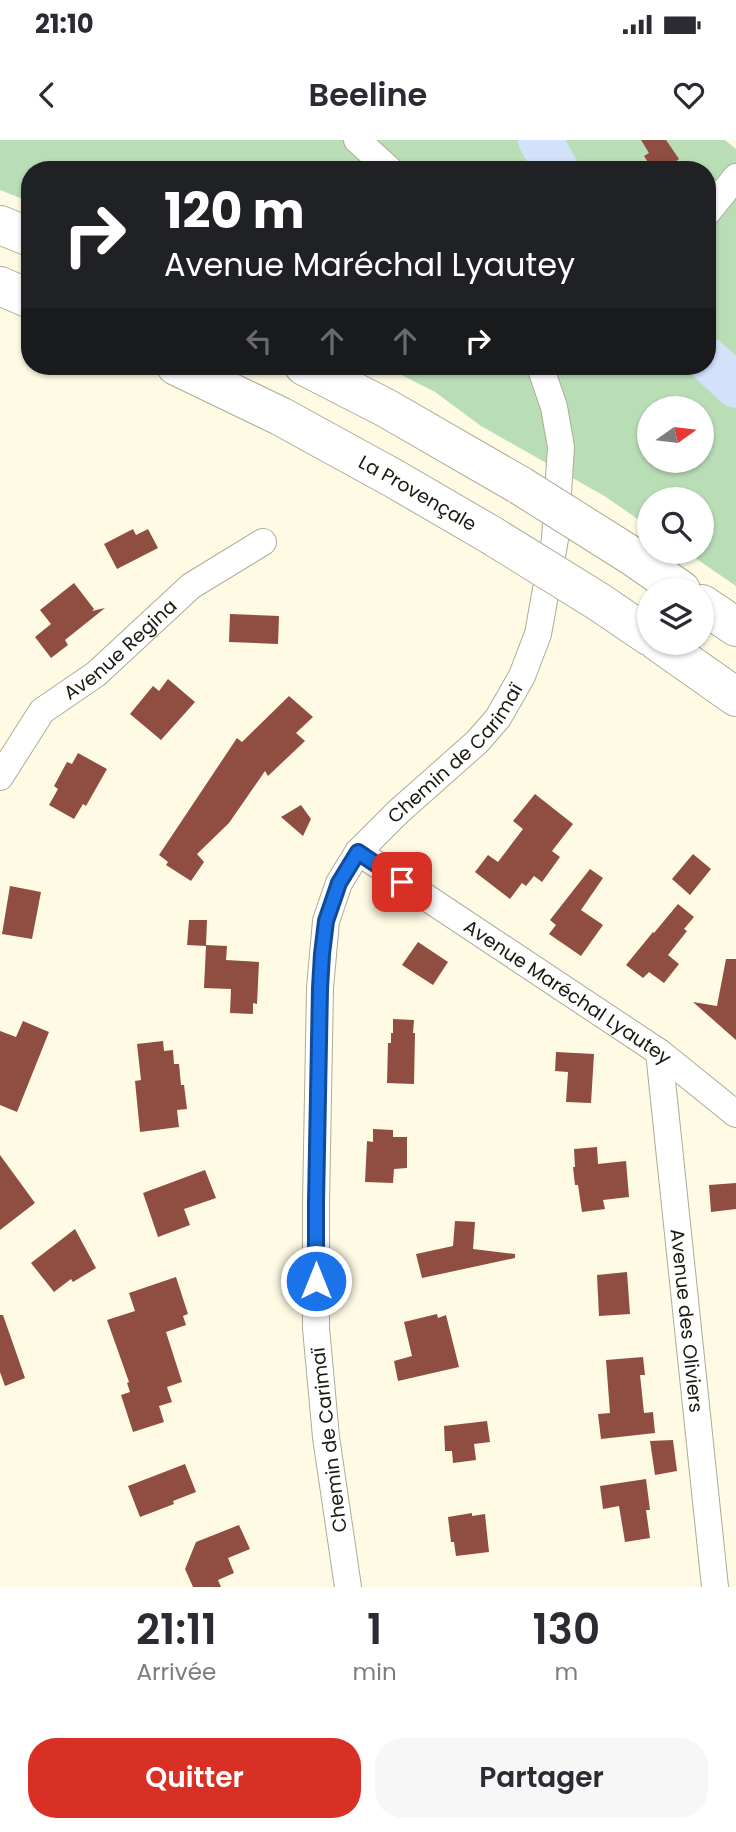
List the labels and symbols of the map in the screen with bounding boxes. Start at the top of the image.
north arrow [637,396,714,472]
street label: La Provençale [354,448,482,537]
street label: Avenue Regina [58,592,183,706]
street label: Chemin de Carimaï [381,678,529,829]
pin [372,852,432,912]
street label: Avenue Maréchal Lyautey [459,913,678,1071]
street label: Avenue des Oliviers [664,1227,710,1414]
position arrow [279,1244,353,1318]
street label: Chemin de Carimaï [304,1346,354,1534]

